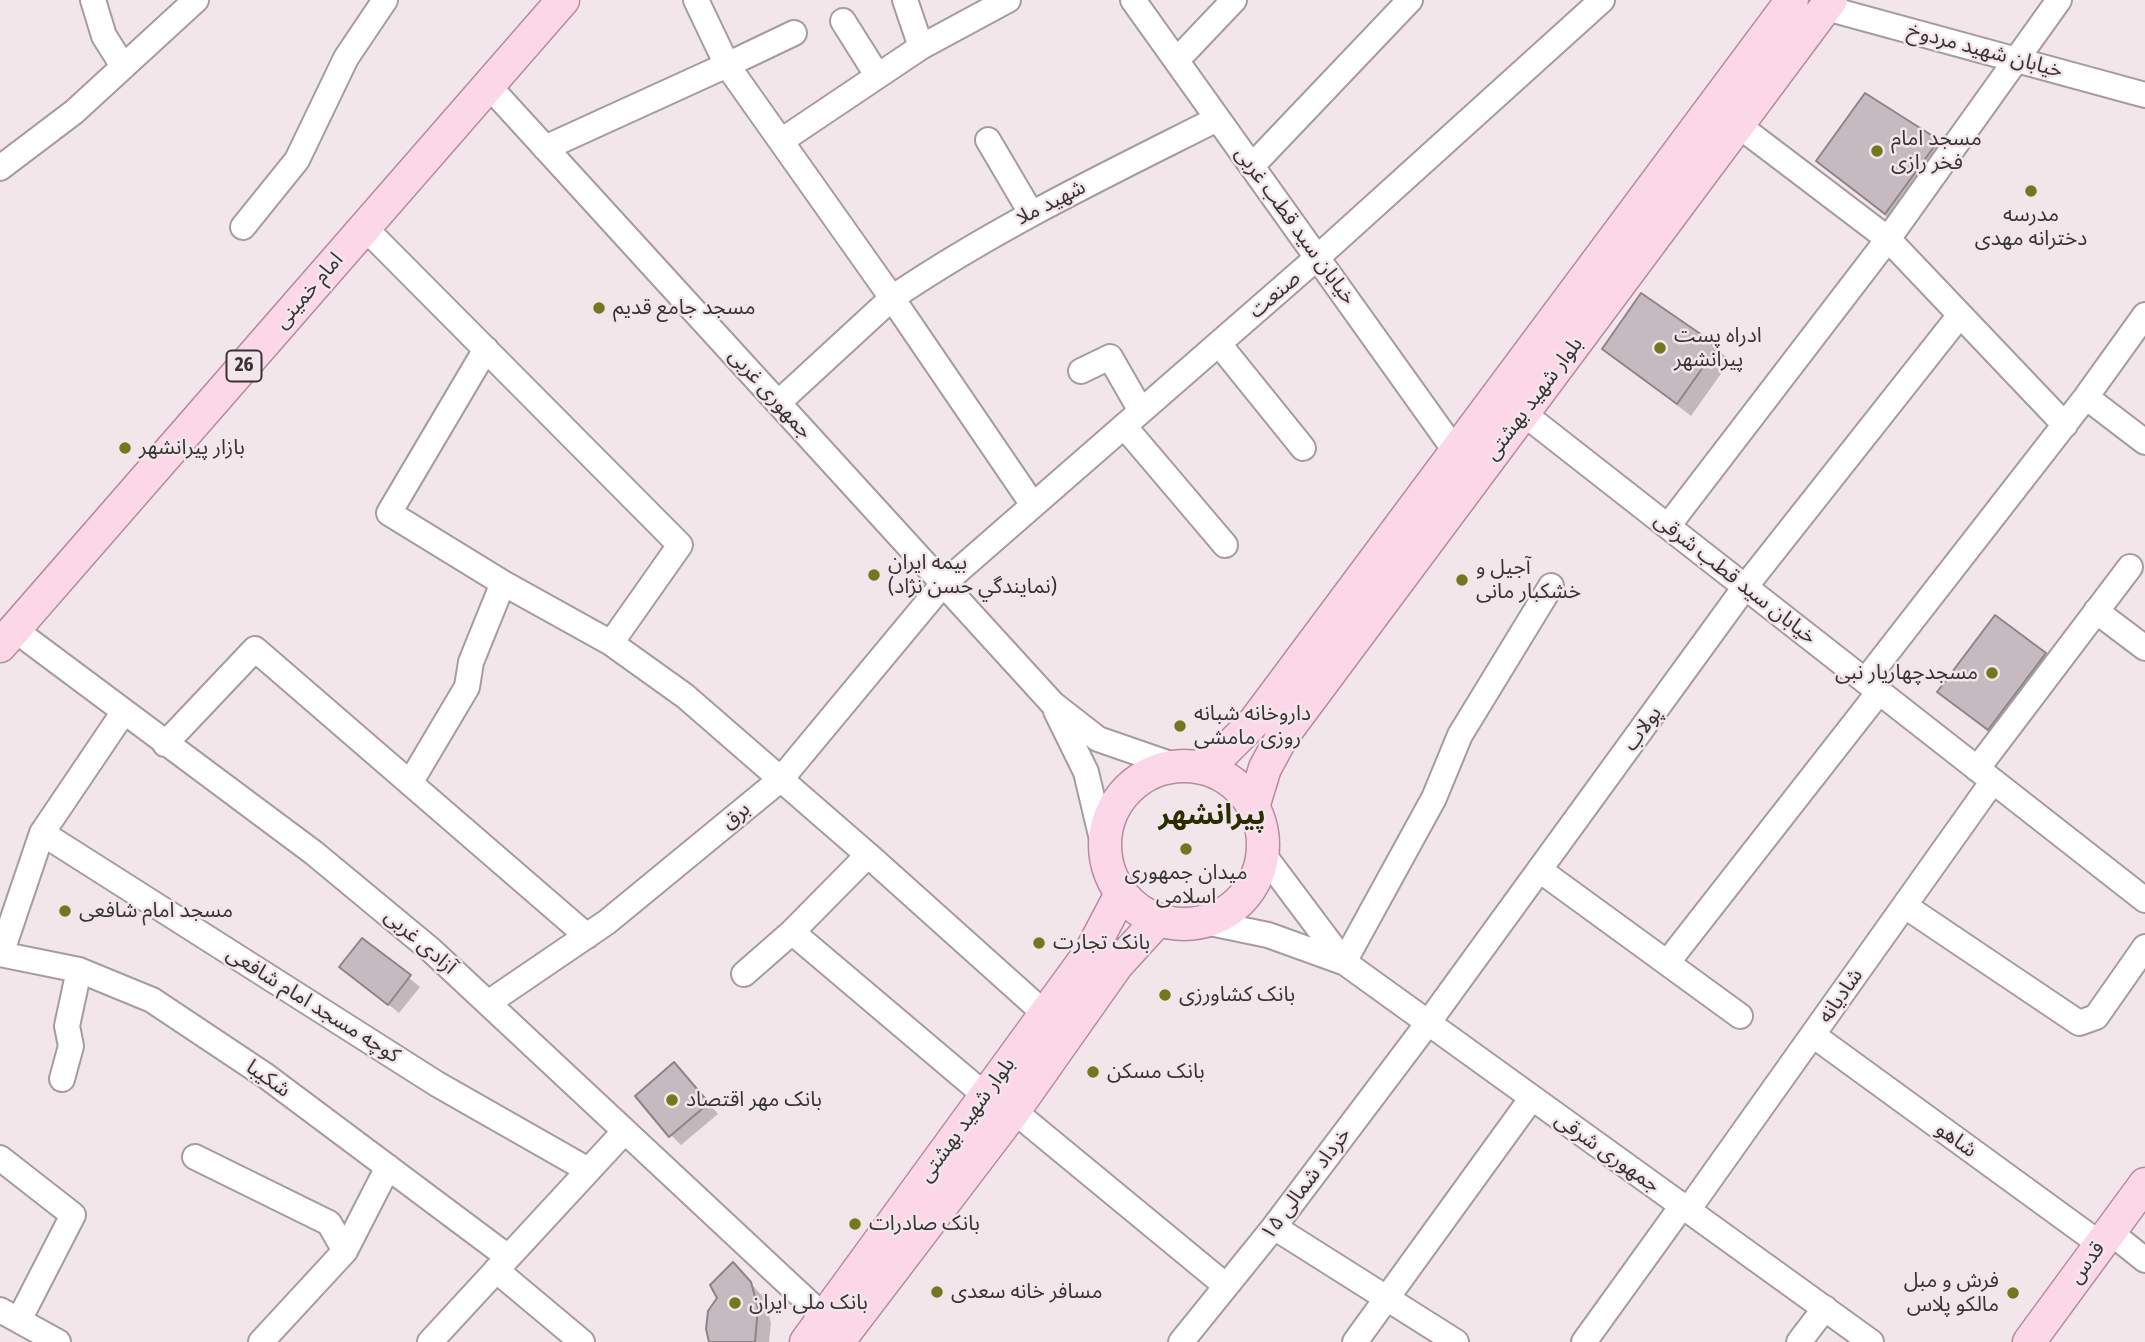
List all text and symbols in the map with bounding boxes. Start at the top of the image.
street label: خیابان شهید مردوخ [1904,18,2066,84]
place label: مسجد امام فخر رازی [1891,126,1982,176]
street label: خیابان سید قطب غربی [1229,142,1361,310]
marker: مسجد امام فخر رازی [1869,143,1885,159]
street label: شهید ملا [1012,175,1090,231]
marker: مدرسه دخترانه مهدی [2023,183,2039,199]
place label: مدرسه دخترانه مهدی [1975,202,2087,252]
street label: امام خمینی [269,248,349,334]
street label: صنعت [1244,266,1306,324]
place label: مسجد جامع قدیم [613,295,756,321]
marker: مسجد جامع قدیم [591,300,607,316]
place label: ادراه پست پیرانشهر [1674,323,1762,373]
street label: بلوار شهید بهشتی [1479,332,1589,466]
marker: ادراه پست پیرانشهر [1652,340,1668,356]
street label: جمهوری غربی [723,344,817,444]
road number: 26 [226,350,262,382]
place label: بازار پیرانشهر [139,435,245,461]
marker: بازار پیرانشهر [117,440,133,456]
street label: خیابان سید قطب شرقی [1649,508,1821,650]
place label: بيمه ايران (نمايندگي حسن نژاد) [888,550,1057,600]
place label: آجیل و خشکبار مانی [1476,555,1581,605]
marker: بيمه ايران (نمايندگي حسن نژاد) [866,567,882,583]
marker: آجیل و خشکبار مانی [1454,572,1470,588]
place label: مسجدچهاریار نبی [1835,660,1978,686]
marker: مسجدچهاریار نبی [1984,665,2000,681]
place label: داروخانه شبانه روزی مامشی [1194,701,1311,751]
street label: پولاب [1618,702,1668,756]
marker: داروخانه شبانه روزی مامشی [1172,718,1188,734]
street label: برق [717,797,755,835]
district label: پیرانشهر [1158,799,1266,833]
marker: میدان جمهوری اسلامی [1178,841,1194,857]
place label: میدان جمهوری اسلامی [1124,860,1248,910]
place label: مسجد امام شافعی [79,898,233,924]
marker: مسجد امام شافعی [57,903,73,919]
street label: آزادی غربی [379,904,461,980]
place label: بانک تجارت [1053,930,1150,956]
marker: بانک تجارت [1031,935,1047,951]
street label: کوچه مسجد امام شافعی [222,941,404,1069]
street label: شادیانه [1813,964,1869,1028]
place label: بانک کشاورزی [1179,982,1295,1008]
marker: بانک کشاورزی [1157,987,1173,1003]
street label: بلوار شهید بهشتی [913,1053,1021,1187]
street label: شکیبا [241,1055,295,1103]
place label: بانک مسکن [1107,1059,1205,1085]
marker: بانک مسکن [1085,1064,1101,1080]
place label: بانک مهر اقتصاد [686,1087,822,1113]
marker: بانک مهر اقتصاد [664,1092,680,1108]
street label: جمهوری شرقی [1550,1108,1664,1198]
street label: شاهو [1931,1117,1981,1163]
street label: ۱۵ خرداد شمالی [1255,1123,1357,1245]
place label: بانک صادرات [869,1211,980,1237]
marker: بانک صادرات [847,1216,863,1232]
street label: قدس [2063,1237,2111,1289]
place label: فرش و مبل مالکو پلاس [1904,1268,1999,1318]
place label: مسافر خانه سعدی [951,1279,1102,1305]
marker: مسافر خانه سعدی [929,1284,945,1300]
marker: فرش و مبل مالکو پلاس [2005,1285,2021,1301]
place label: بانک ملی ایران [749,1290,868,1316]
marker: بانک ملی ایران [727,1295,743,1311]

